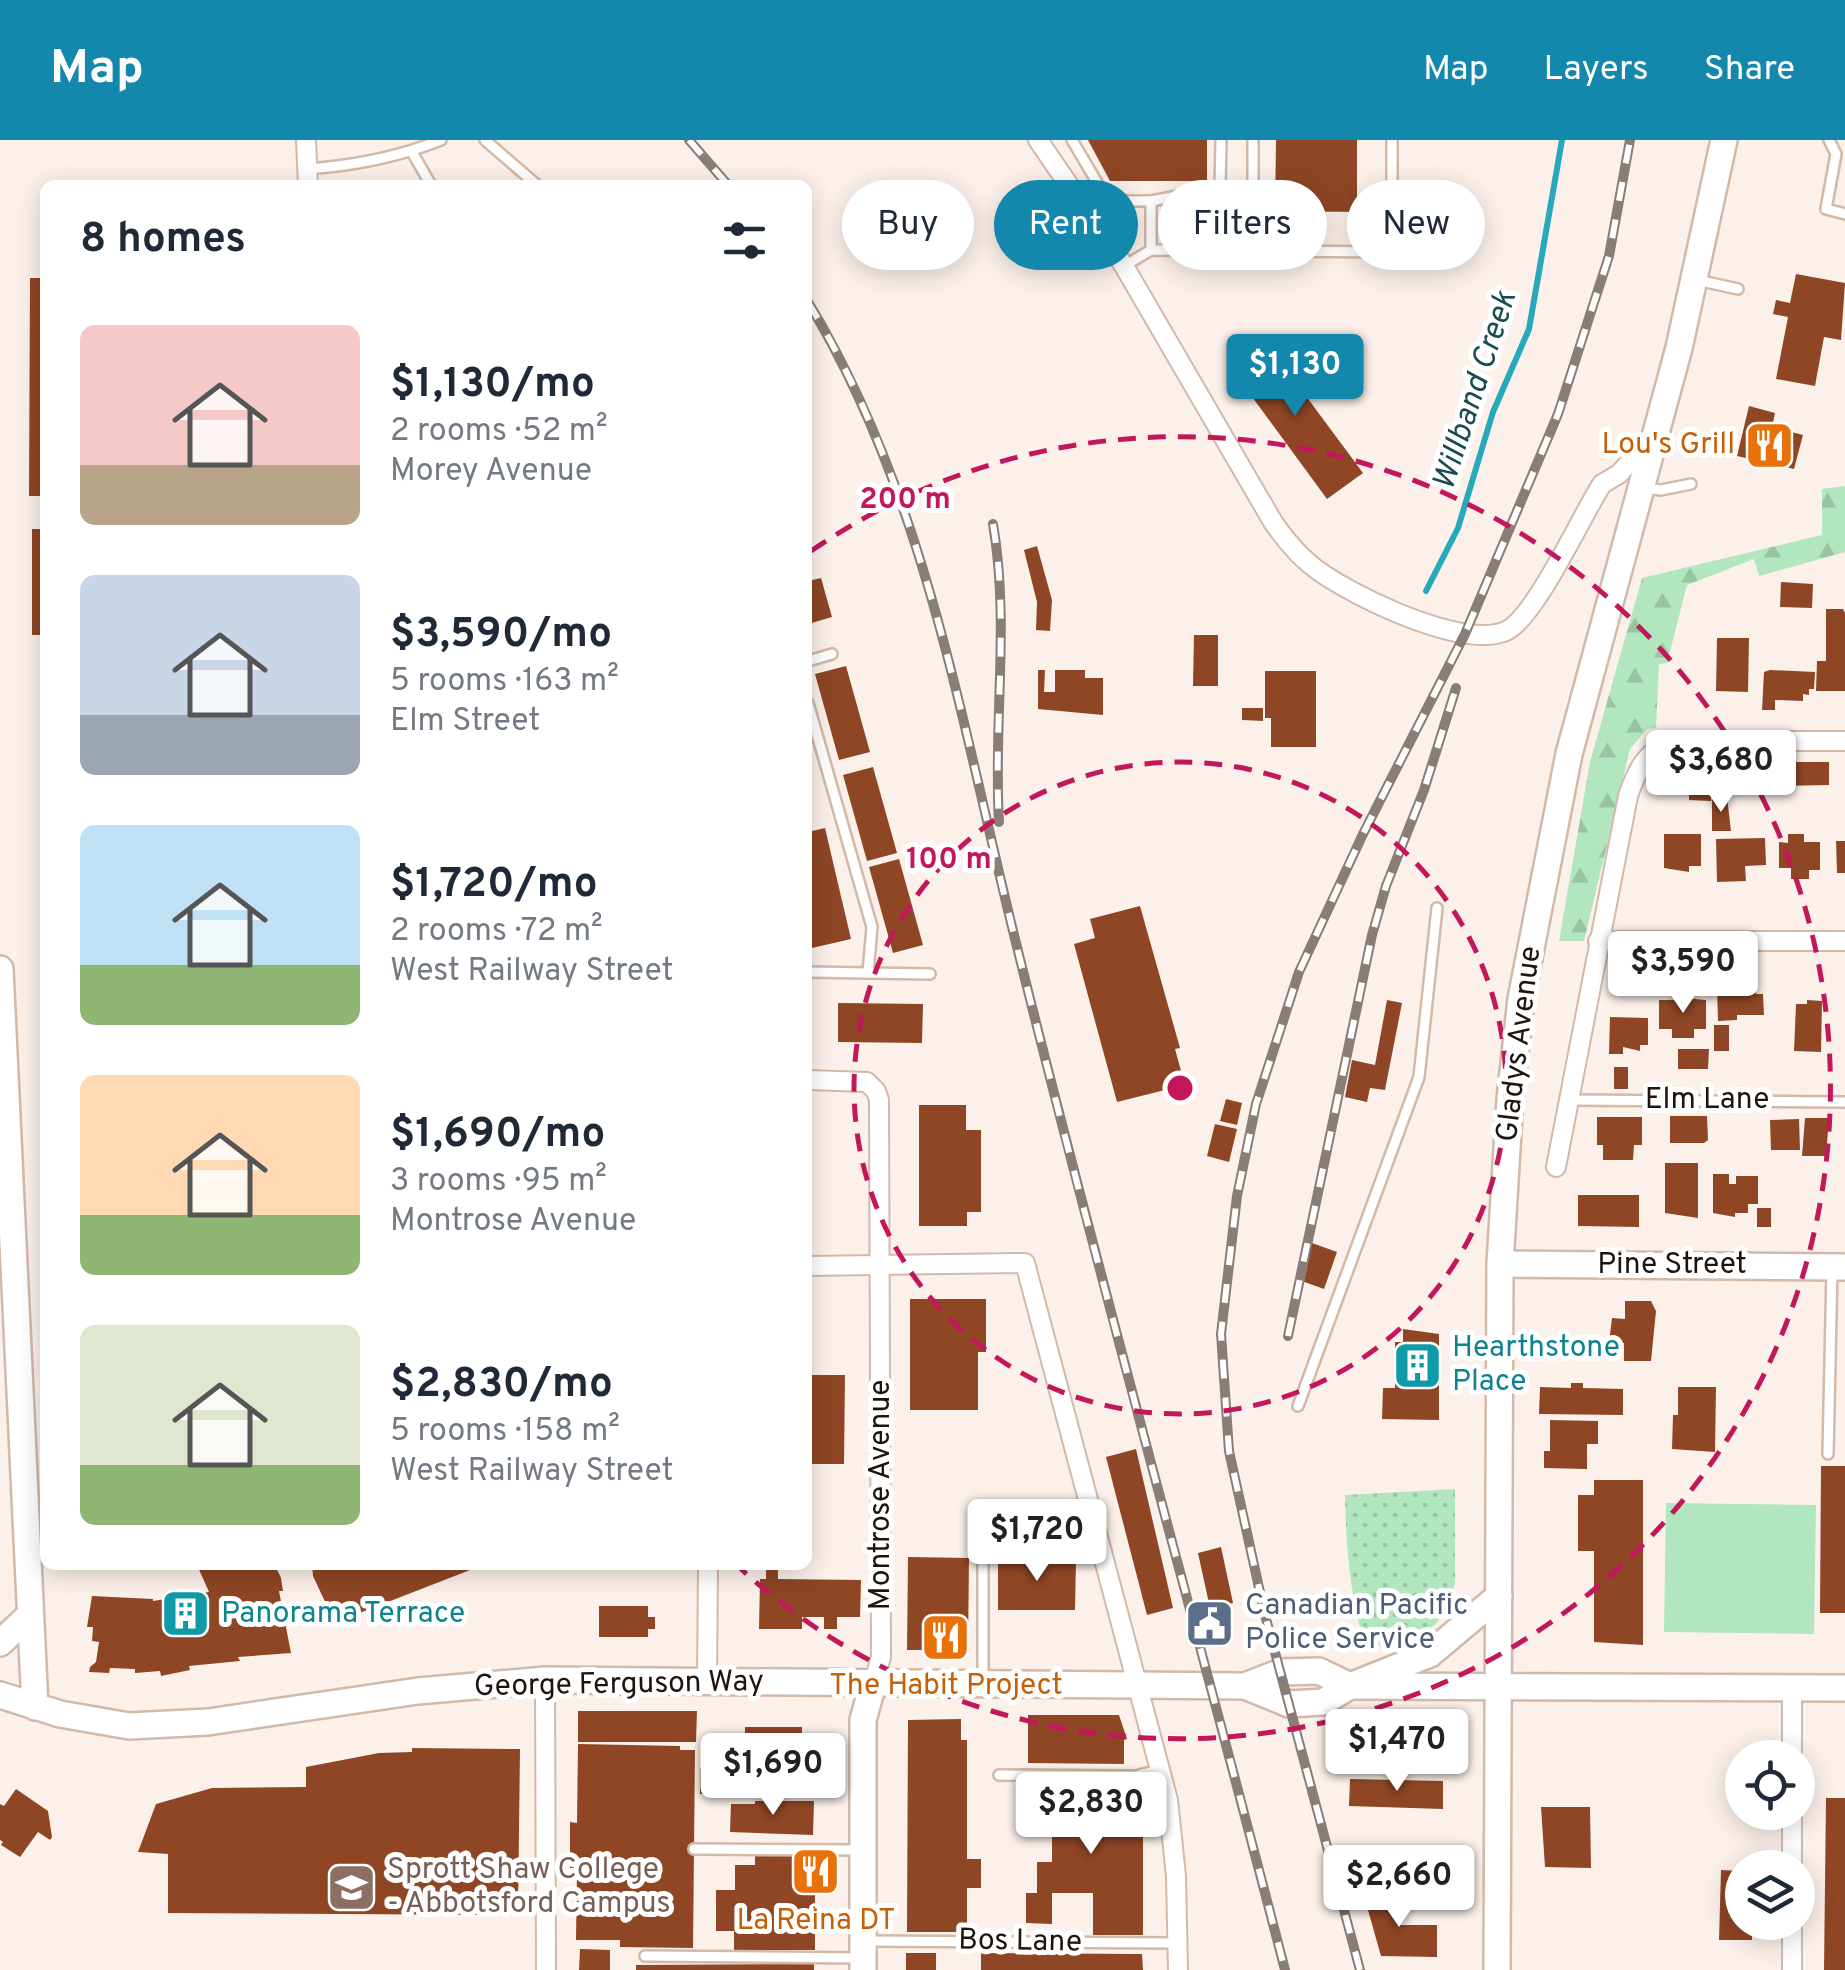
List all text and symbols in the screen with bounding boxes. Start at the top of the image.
text: Map [50,40,144,100]
text: Map [1423,48,1489,92]
text: Layers [1544,48,1649,92]
text: Share [1704,48,1795,92]
chip: Buy [842,180,974,270]
chip: Rent [994,180,1138,270]
chip: Filters [1158,180,1327,270]
chip: New [1347,180,1485,270]
icon: filters [717,213,772,268]
text: 8 homes [80,214,246,267]
water label: Willband Creek [1425,286,1527,495]
pin: $1,130 [1214,334,1376,419]
text: $1,130 [1249,346,1341,386]
text: $1,130/mo [390,359,595,412]
icon: home [160,365,280,485]
text: 2 rooms · 52 m² [390,412,607,452]
restaurant icon: Lou's Grill [1744,419,1796,471]
place label: Lou's Grill [1602,427,1735,464]
text: Morey Avenue [390,452,592,492]
text: 200 m [859,482,951,519]
text: $3,590/mo [390,609,612,662]
icon: home [160,615,280,735]
text: 5 rooms · 163 m² [390,662,619,702]
text: Elm Street [390,702,540,742]
pin: $3,680 [1640,730,1802,815]
text: $3,680 [1668,742,1774,782]
text: 100 m [906,842,992,879]
text: $1,720/mo [390,859,597,912]
icon: home [160,865,280,985]
text: 2 rooms · 72 m² [390,912,603,952]
pin: $3,590 [1602,931,1764,1016]
text: $3,590 [1630,943,1736,983]
street label: Gladys Avenue [1490,944,1550,1144]
text: West Railway Street [390,952,674,992]
centre of rings [1162,1070,1198,1106]
street label: Elm Lane [1645,1082,1769,1119]
text: $1,690/mo [390,1109,605,1162]
icon: home [160,1115,280,1235]
text: 3 rooms · 95 m² [390,1162,607,1202]
text: Montrose Avenue [390,1202,636,1242]
street label: Pine Street [1597,1247,1747,1284]
place label: Hearthstone Place [1452,1330,1620,1401]
building icon: Hearthstone Place [1391,1339,1443,1391]
text: $2,830/mo [390,1359,613,1412]
icon: home [160,1365,280,1485]
street label: Montrose Avenue [863,1380,900,1610]
text: 5 rooms · 158 m² [390,1412,620,1452]
text: West Railway Street [390,1452,674,1492]
pin: $1,720 [956,1499,1118,1584]
text: $1,720 [990,1511,1084,1551]
building icon: Panorama Terrace [160,1588,212,1640]
place label: Canadian Pacific Police Service [1245,1588,1468,1659]
place label: Panorama Terrace [221,1596,465,1633]
public building icon: Canadian Pacific Police Service [1184,1597,1236,1649]
restaurant icon: The Habit Project [920,1611,972,1663]
street label: George Ferguson Way [474,1664,764,1706]
place label: The Habit Project [829,1668,1063,1705]
pin: $1,470 [1316,1709,1478,1794]
text: $1,470 [1347,1721,1447,1761]
pin: $1,690 [692,1733,854,1818]
map controls [1725,1740,1815,1940]
button: locate [1725,1740,1815,1830]
text: $1,690 [723,1745,823,1785]
pin: $2,830 [1010,1772,1172,1857]
text: $2,830 [1038,1784,1144,1824]
pin: $2,660 [1318,1845,1480,1930]
restaurant icon: La Reina DT [790,1846,842,1898]
button: layers [1725,1850,1815,1940]
place label: Sprott Shaw College - Abbotsford Campus [387,1852,671,1923]
text: $2,660 [1345,1857,1453,1897]
school or university icon: Sprott Shaw College - Abbotsford Campus [326,1861,378,1913]
place label: La Reina DT [736,1903,896,1940]
street label: Bos Lane [958,1922,1082,1962]

